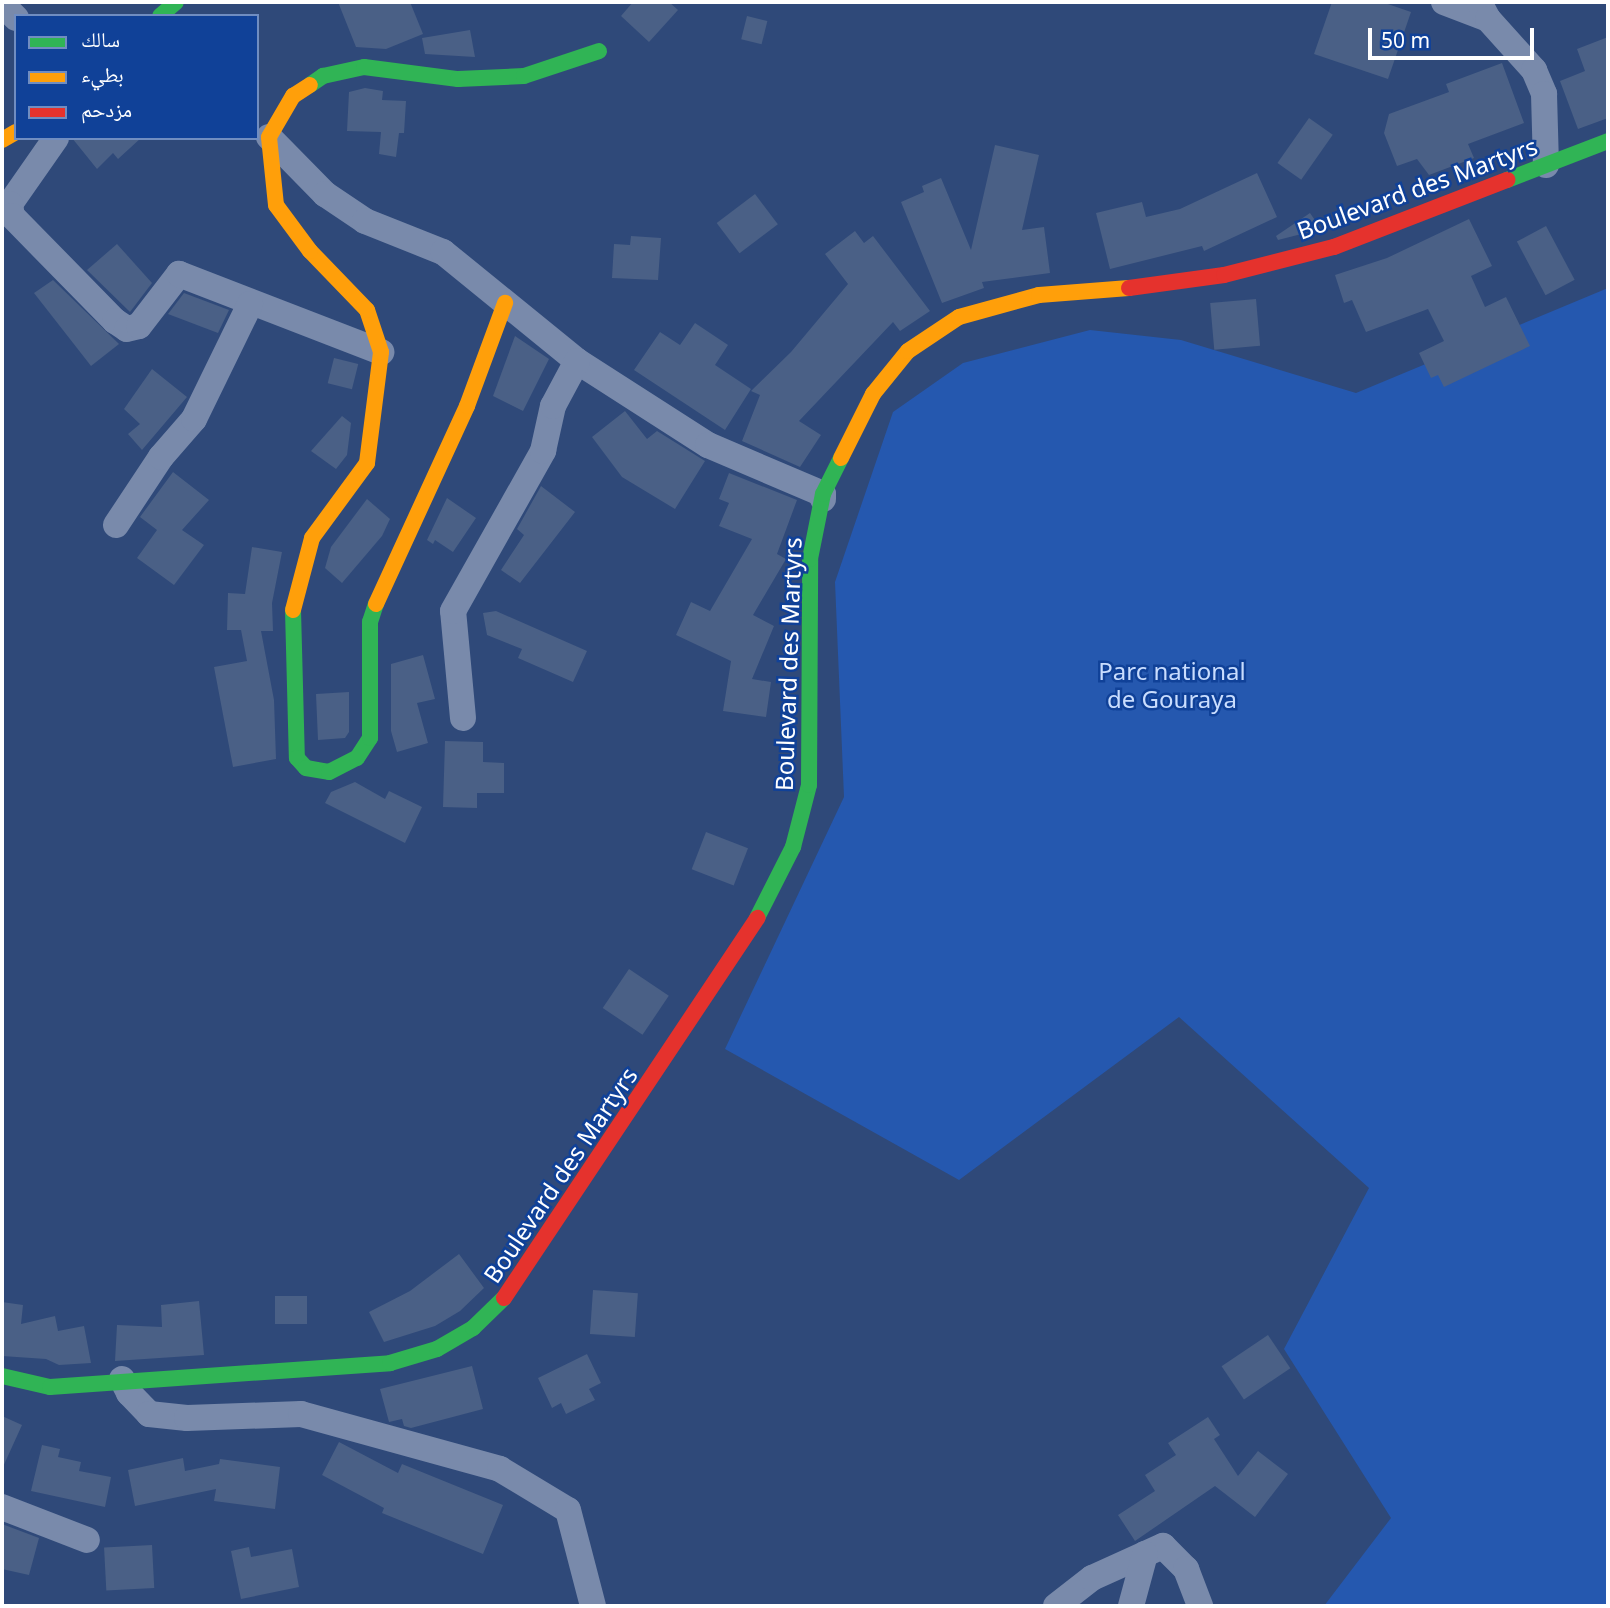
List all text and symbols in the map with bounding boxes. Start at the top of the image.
legend [14,14,259,140]
scale bar [1372,14,1538,58]
text: سالك [81,25,120,53]
text: 50 m [1381,26,1430,54]
text: بطيء [81,60,124,88]
text: مزدحم [81,95,132,123]
street label: Boulevard des Martyrs [1293,131,1541,245]
street label: Boulevard des Martyrs [769,537,807,791]
park label: Parc national de Gouraya [1098,657,1246,713]
street label: Boulevard des Martyrs [477,1062,643,1288]

